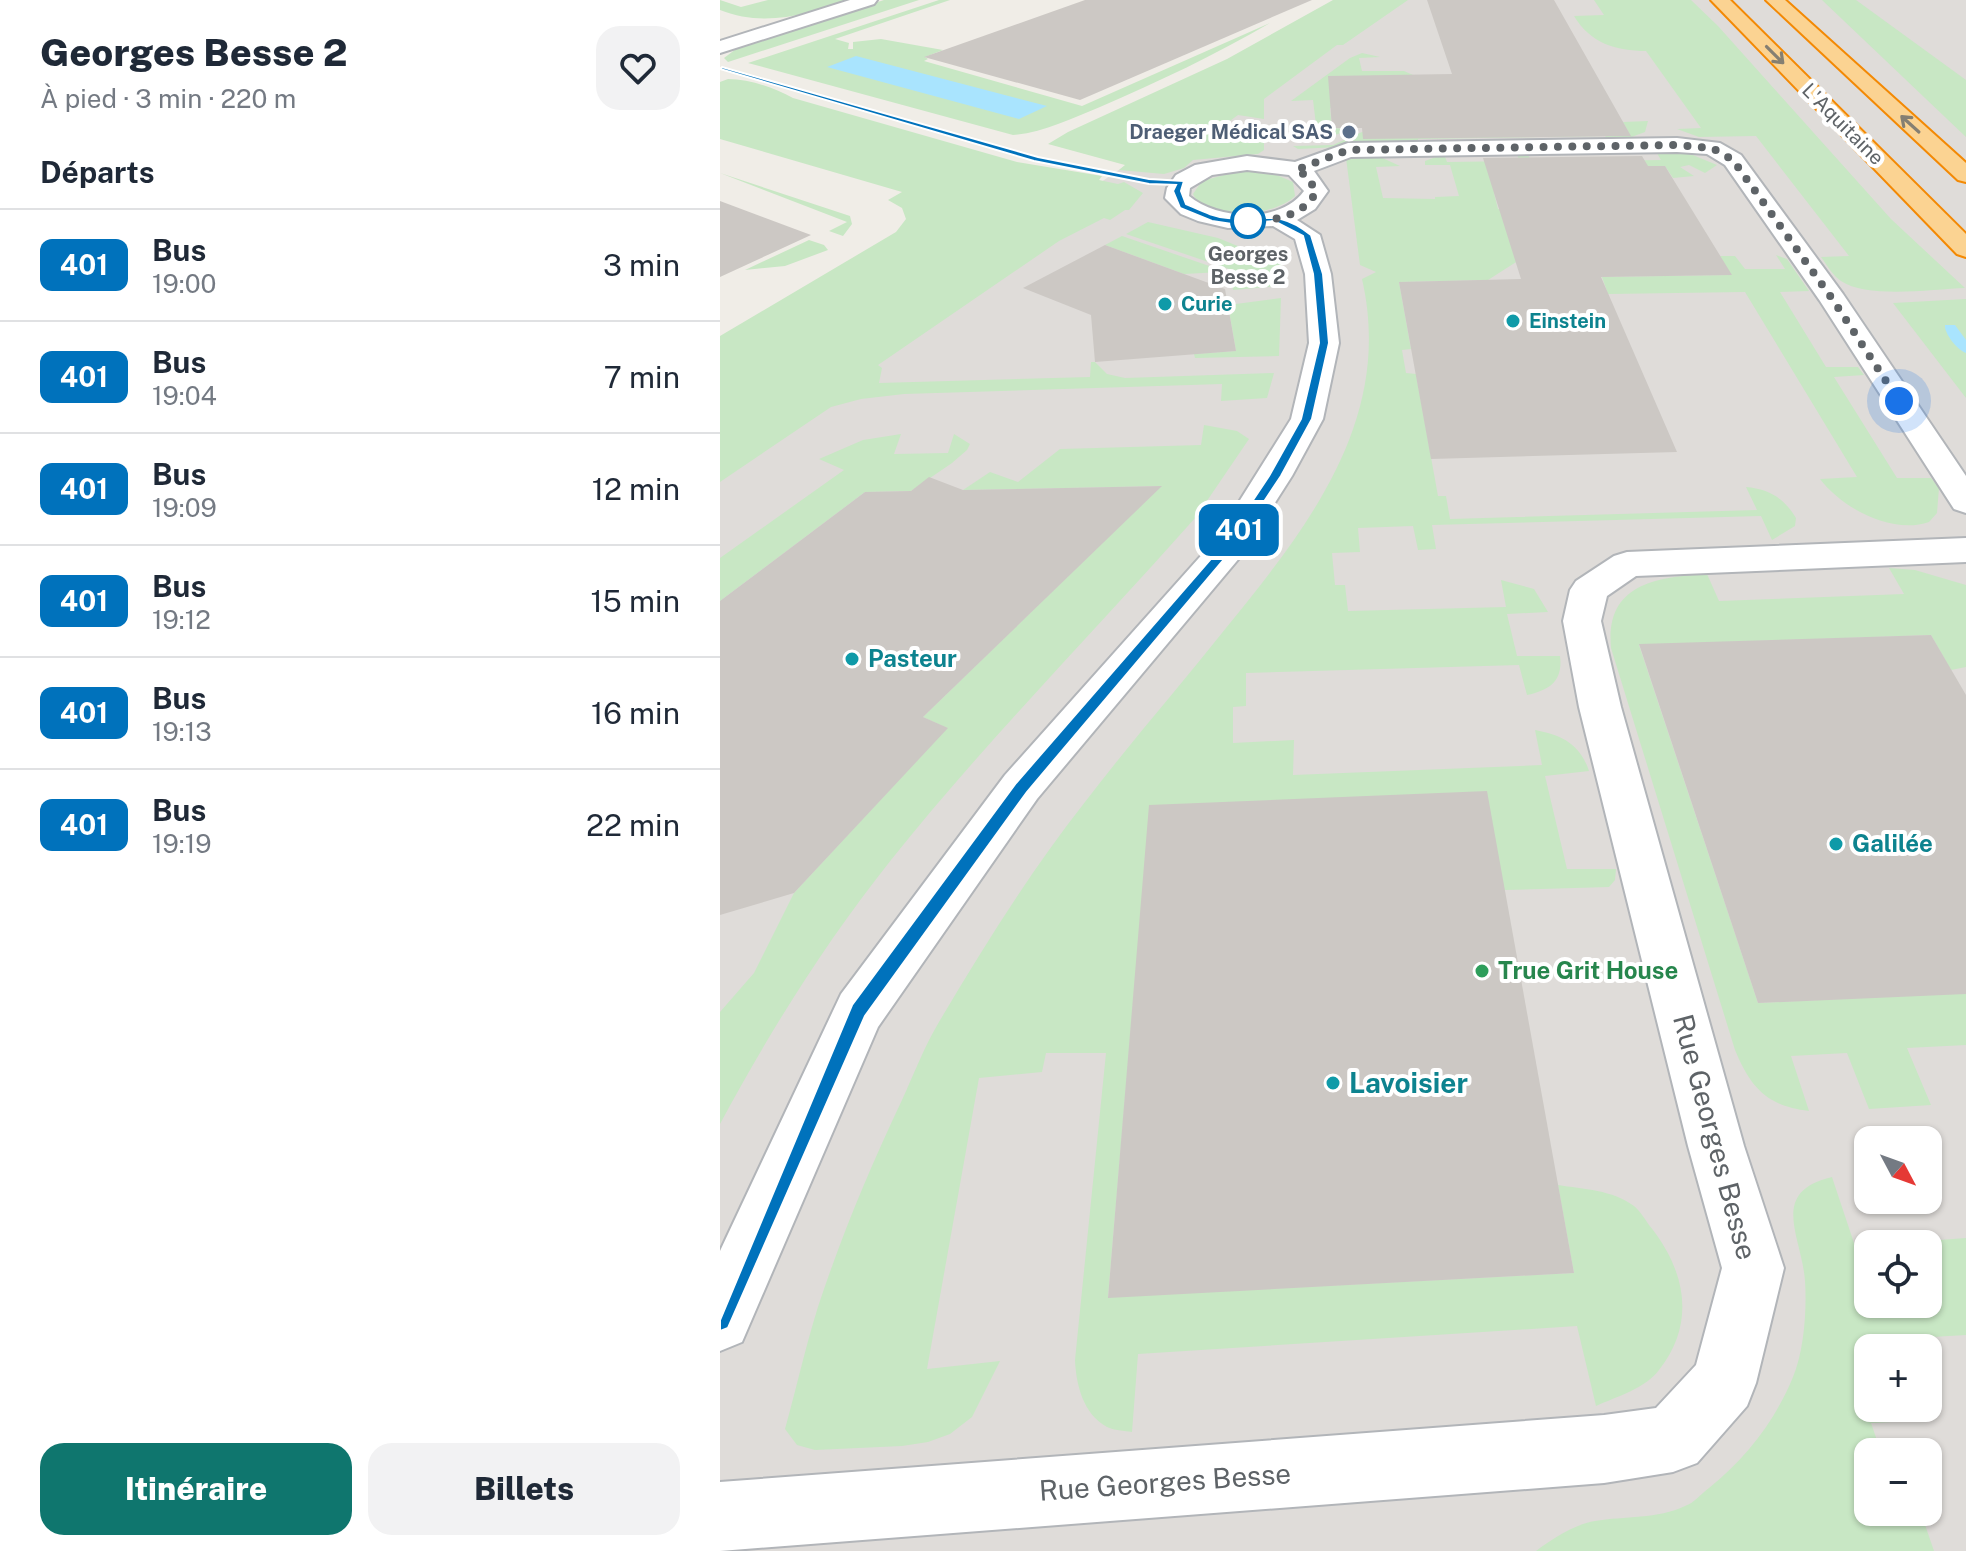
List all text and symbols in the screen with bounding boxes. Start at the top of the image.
button: heart [596,26,680,110]
text: Georges Besse 2 [40,30,348,75]
one-way arrow [1766,45,1785,65]
street label: L'Aquitaine [1797,78,1889,170]
text: À pied · 3 min · 220 m [40,83,296,114]
one-way arrow [1900,115,1920,134]
place label: Draeger Médical SAS [1129,120,1333,144]
marker: Draeger Médical SAS [1340,123,1358,141]
text: Départs [40,154,154,190]
marker: Georges Besse 2 [1231,204,1265,238]
text: Bus [152,232,206,268]
place label: Georges Besse 2 [1208,242,1288,289]
text: 3 min [603,247,680,283]
text: 401 [60,248,108,281]
text: 19:00 [152,268,216,299]
place label: Curie [1181,292,1232,316]
marker: Curie [1156,295,1174,313]
place label: Einstein [1529,309,1606,333]
marker: Einstein [1504,312,1522,330]
text: Bus [152,344,206,380]
text: 7 min [604,359,680,395]
text: 401 [60,360,108,393]
text: 19:04 [152,380,217,411]
your location [1879,381,1919,421]
text: Bus [152,456,206,492]
text: 12 min [592,471,680,507]
text: 401 [60,472,108,505]
text: 19:09 [152,492,217,523]
line badge: 401 [1193,504,1285,556]
text: 401 [1215,513,1263,546]
text: Bus [152,568,206,604]
text: 15 min [590,583,680,619]
text: 401 [60,584,108,617]
text: 19:12 [152,604,211,635]
place label: Pasteur [868,644,957,672]
marker: Pasteur [843,650,861,668]
text: Bus [152,680,206,716]
text: 16 min [591,695,680,731]
text: 401 [60,696,108,729]
text: 19:13 [152,716,212,747]
text: Bus [152,792,206,828]
text: 22 min [586,807,680,843]
text: 401 [60,808,108,841]
text: 19:19 [152,828,212,859]
place label: Galilée [1852,829,1933,857]
marker: Galilée [1827,835,1845,853]
place label: True Grit House [1498,956,1678,984]
marker: True Grit House [1473,962,1491,980]
street label: Rue Georges Besse [1667,1011,1764,1263]
place label: Lavoisier [1349,1066,1468,1099]
marker: Lavoisier [1324,1074,1342,1092]
north arrow [1854,1126,1942,1214]
map controls [1854,1126,1942,1526]
button: locate [1854,1230,1942,1318]
button: + [1854,1334,1942,1422]
button: − [1854,1438,1942,1526]
button: Itinéraire [40,1443,352,1535]
button: Billets [368,1443,680,1535]
street label: Rue Georges Besse [1038,1456,1292,1507]

